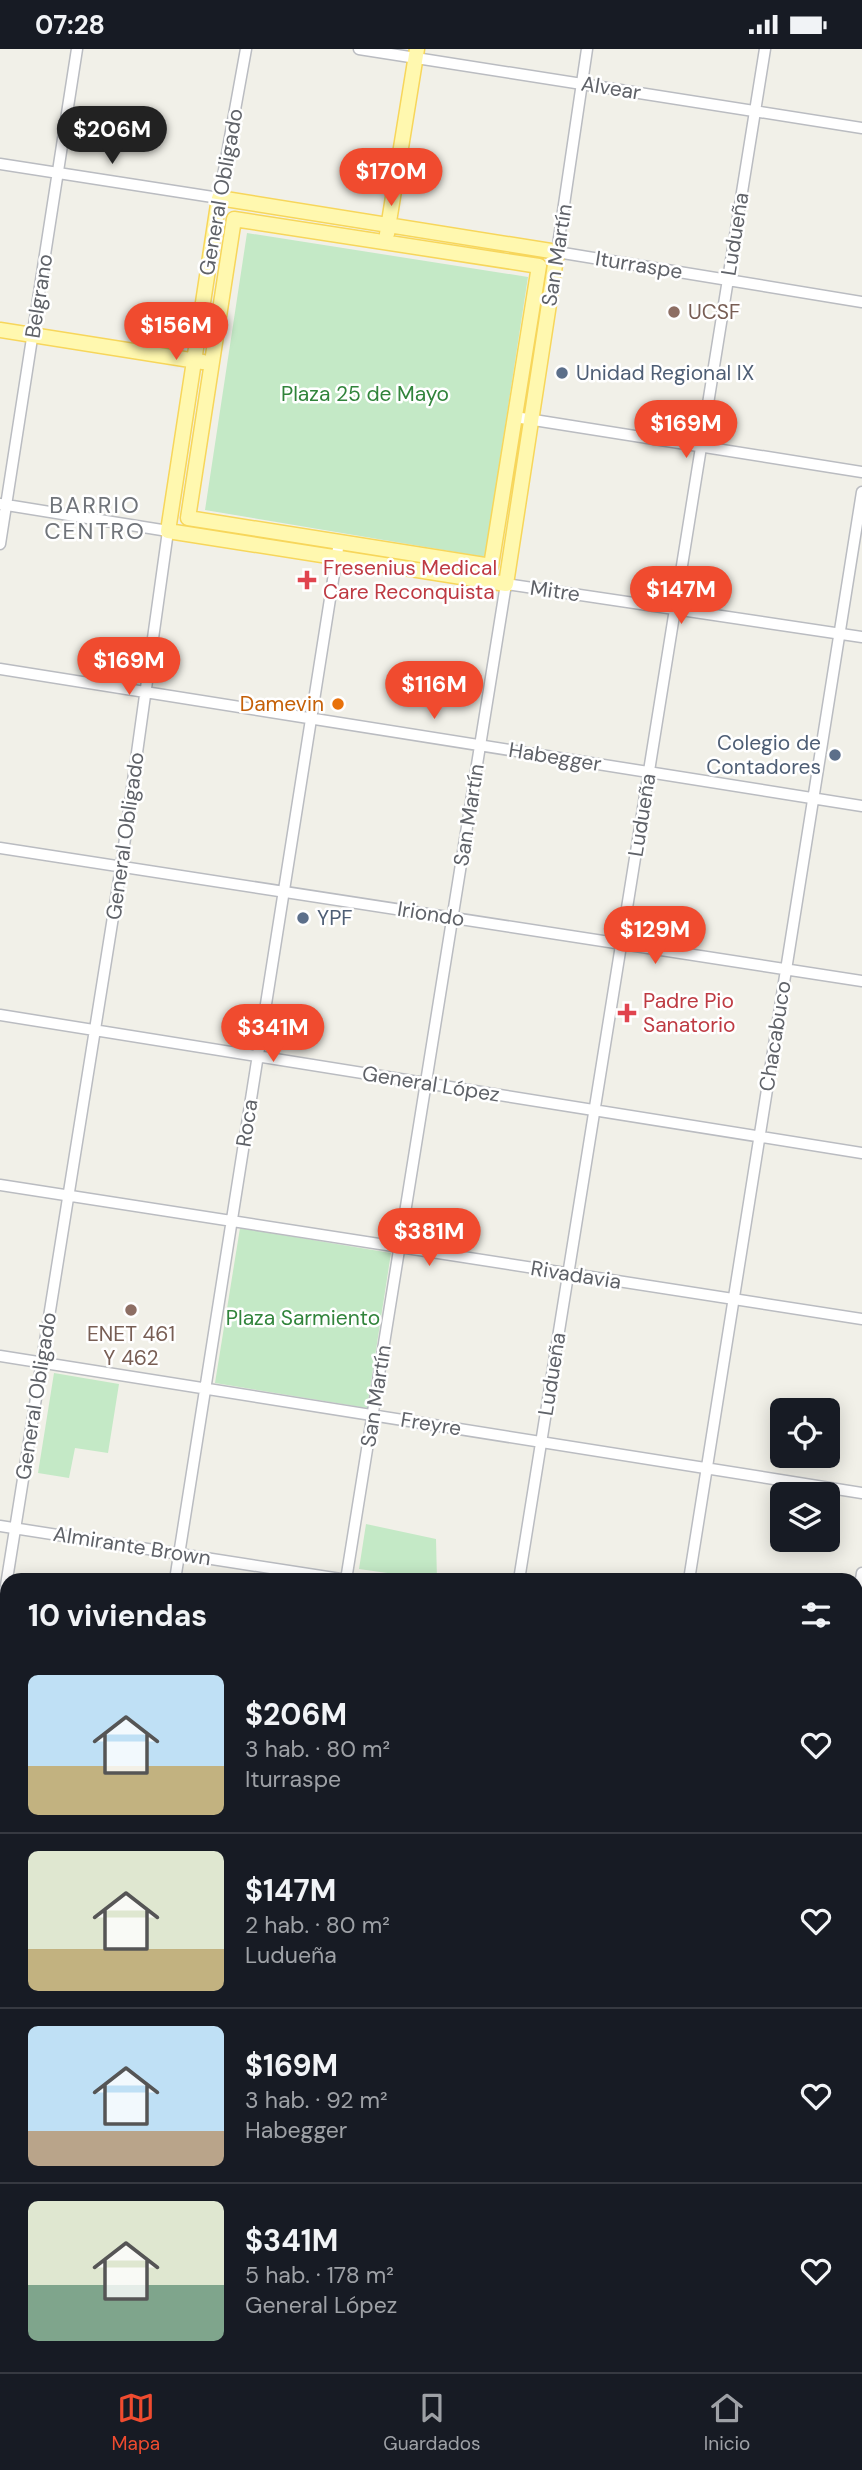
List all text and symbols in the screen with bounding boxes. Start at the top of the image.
text: 07:28 [35,8,105,42]
street label: Alvear [579,69,643,107]
street label: General Obligado [193,106,249,278]
pin: $206M [63,107,161,166]
text: $206M [73,114,151,144]
pin: $170M [342,149,440,208]
text: $170M [355,156,427,186]
street label: Ludueña [715,190,755,278]
street label: San Martín [535,202,579,308]
street label: Iturraspe [593,244,685,286]
street label: Belgrano [19,252,59,340]
place label: UCSF [688,298,740,326]
pin: $156M [127,303,225,362]
marker: UCSF [666,304,682,320]
text: $156M [140,310,212,340]
place label: Unidad Regional IX [576,359,754,387]
marker: Unidad Regional IX [554,365,570,381]
park label: Plaza 25 de Mayo [281,380,449,408]
pin: $169M [637,401,735,460]
text: $169M [650,408,722,438]
district label: BARRIO CENTRO [44,490,146,546]
place label: Fresenius Medical Care Reconquista [323,554,497,606]
pin: $147M [632,567,730,626]
marker: Fresenius Medical Care Reconquista [297,570,317,590]
street label: Mitre [528,574,582,608]
text: $147M [646,574,716,604]
pin: $169M [80,637,178,697]
text: $169M [93,645,165,675]
pin: $116M [385,661,483,721]
text: $116M [401,669,467,699]
place label: Damevin [240,690,324,718]
marker: Damevin [330,696,346,712]
place label: Colegio de Contadores [706,729,821,781]
street label: Habegger [507,736,604,778]
marker: Colegio de Contadores [827,747,843,763]
street label: General Obligado [99,750,151,922]
street label: San Martín [447,762,491,868]
street label: Ludueña [622,771,662,859]
street label: Iriondo [395,895,467,933]
place label: YPF [317,904,353,932]
pin: $129M [606,907,704,966]
marker: YPF [295,910,311,926]
text: $129M [620,914,690,944]
street label: Chacabuco [752,979,798,1093]
place label: Padre Pio Sanatorio [643,987,735,1039]
marker: Padre Pio Sanatorio [617,1003,637,1023]
pin: $341M [224,1005,322,1064]
text: $341M [237,1012,309,1042]
street label: General López [360,1059,502,1109]
street label: Roca [229,1097,265,1149]
pin: $381M [380,1209,478,1268]
text: $381M [394,1216,464,1246]
street label: Rivadavia [529,1254,623,1296]
marker: ENET 461 Y 462 [123,1302,139,1318]
park label: Plaza Sarmiento [226,1304,380,1332]
street label: General Obligado [9,1310,63,1482]
place label: ENET 461 Y 462 [87,1320,175,1372]
street label: Ludueña [532,1330,572,1418]
street label: San Martín [354,1343,398,1449]
map controls [770,1398,840,1552]
button: locate [770,1398,840,1468]
street label: Freyre [399,1405,463,1443]
button: layers [770,1482,840,1552]
street label: Almirante Brown [51,1520,213,1572]
text: 10 viviendas [28,1596,207,1635]
icon: filters [797,1596,835,1634]
text: $206M [245,1695,347,1734]
icon: home [84,1703,168,1787]
icon: heart [797,1726,835,1764]
text: 3 hab. · 80 m² [245,1734,390,1764]
text: Iturraspe [245,1764,341,1794]
text: $147M [245,1871,336,1910]
icon: home [84,1879,168,1963]
icon: heart [797,1902,835,1940]
text: 2 hab. · 80 m² [245,1910,390,1940]
text: Ludueña [245,1940,337,1970]
text: $169M [245,2046,338,2085]
icon: home [84,2054,168,2138]
icon: heart [797,2077,835,2115]
text: 3 hab. · 92 m² [245,2085,388,2115]
text: Habegger [245,2115,347,2145]
text: $341M [245,2221,338,2260]
icon: home [84,2229,168,2313]
icon: heart [797,2252,835,2290]
text: 5 hab. · 178 m² [245,2260,394,2290]
text: General López [245,2290,397,2320]
tab: Mapa [112,2389,160,2456]
tab: Guardados [383,2389,481,2456]
tab: Inicio [704,2389,750,2456]

